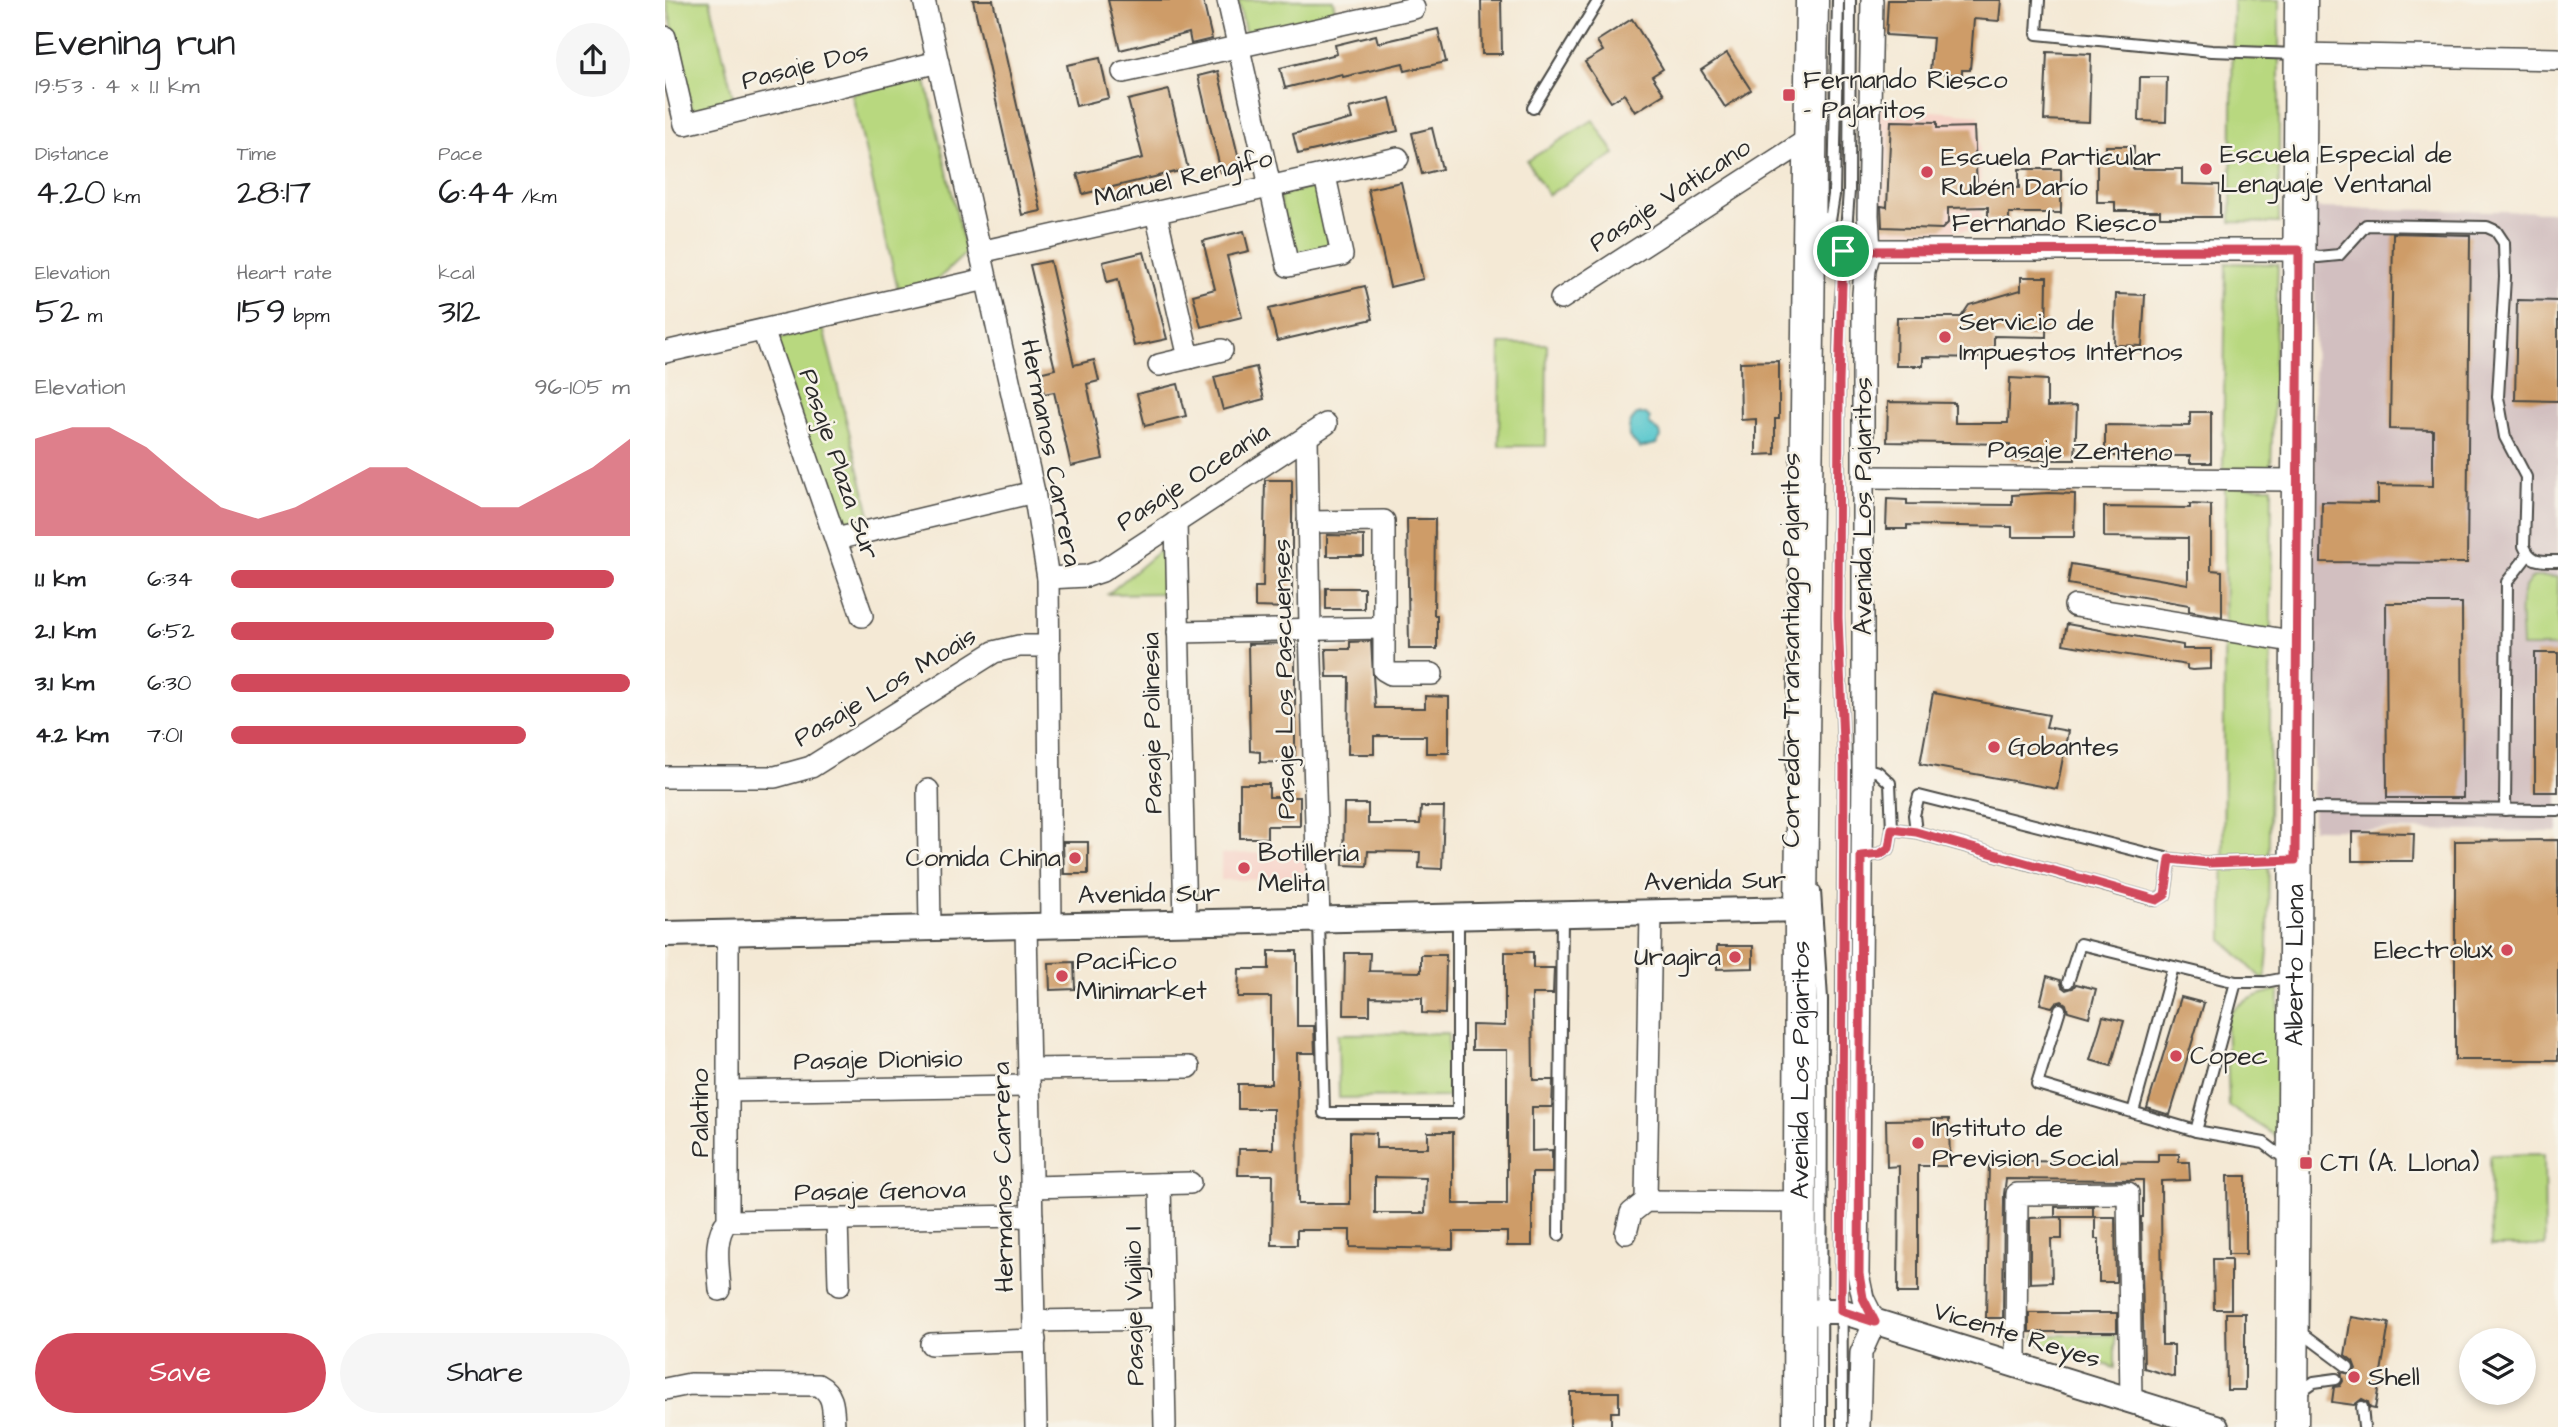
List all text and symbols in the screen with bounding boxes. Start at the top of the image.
text: Evening run [35,18,236,70]
button: share [556,23,630,97]
street label: Pasaje Dos [738,33,872,99]
place label: Fernando Riesco - Pajaritos [1803,62,2008,128]
text: 19:53 · 4 × 1.1 km [35,70,200,102]
marker: Fernando Riesco - Pajaritos [1781,87,1797,103]
street label: Pasaje Vaticano [1582,129,1758,261]
place label: Escuela Especial de Lenguaje Ventanal [2220,136,2452,204]
place label: Escuela Particular Rubén Darío [1941,139,2161,205]
street label: Manuel Rengifo [1090,140,1277,218]
text: Distance [35,141,109,168]
text: Time [237,141,276,168]
text: Pace [438,141,482,168]
marker: Escuela Especial de Lenguaje Ventanal [2198,161,2214,177]
marker: Escuela Particular Rubén Darío [1919,164,1935,180]
text: 4.20 [35,168,106,217]
text: 28:17 [237,168,311,217]
text: 6:44 [438,168,514,217]
text: km [106,184,140,211]
text: /km [514,184,556,211]
street label: Fernando Riesco [1952,205,2157,241]
pin [1813,221,1873,281]
icon: arrive [1824,232,1862,270]
text: Elevation [35,260,110,287]
text: Heart rate [237,260,332,287]
text: kcal [438,260,475,287]
text: 52 [35,287,80,336]
text: 159 [237,287,286,336]
text: 312 [438,287,481,336]
text: m [80,303,102,330]
text: bpm [286,303,329,330]
place label: Servicio de Impuestos Internos [1959,304,2183,370]
marker: Servicio de Impuestos Internos [1937,329,1953,345]
street label: Hermanos Carrera [1011,336,1091,570]
street label: Pasaje Plaza Sur [789,364,889,564]
text: Elevation [35,371,126,403]
text: 96–105 m [534,371,630,403]
street label: Avenida Los Pajaritos [1845,377,1881,635]
street label: Pasaje Oceanía [1109,414,1277,540]
street label: Pasaje Zenteno [1987,431,2173,471]
street label: Corredor Transantiago Pajaritos [1773,453,1811,847]
street label: Pasaje Los Pascuenses [1264,538,1304,820]
text: 1.1 km [35,563,85,595]
text: 6:34 [147,563,193,595]
text: 2.1 km [35,615,96,647]
text: 6:52 [147,615,195,647]
street label: Pasaje Los Moais [787,618,983,756]
street label: Pasaje Polinesia [1132,632,1172,814]
text: 3.1 km [35,667,94,699]
text: 6:30 [147,667,191,699]
text: 4.2 km [35,719,108,751]
text: 7:01 [147,719,182,751]
place label: Gobantes [2008,729,2119,765]
marker: Gobantes [1986,739,2002,755]
place label: Botilleria Melita [1258,835,1359,901]
place label: Comida China [905,840,1061,876]
marker: Comida China [1067,850,1083,866]
marker: Botilleria Melita [1236,860,1252,876]
street label: Avenida Sur [1644,862,1786,900]
street label: Avenida Sur [1078,875,1220,913]
street label: Alberto Llona [2276,884,2313,1046]
place label: Electrolux [2374,932,2494,968]
place label: Uragira [1634,939,1721,977]
street label: Avenida Los Pajaritos [1782,941,1819,1199]
marker: Electrolux [2499,942,2515,958]
place label: Pacifico Minimarket [1076,943,1207,1009]
marker: Uragira [1727,949,1743,965]
marker: Pacifico Minimarket [1054,968,1070,984]
place label: Copec [2190,1038,2268,1074]
street label: Pasaje Dionisio [793,1041,963,1079]
marker: Copec [2168,1048,2184,1064]
street label: Hermanos Carrera [983,1061,1023,1293]
street label: Palatino [682,1068,718,1158]
place label: Instituto de Prevision Social [1932,1110,2118,1176]
marker: Instituto de Prevision Social [1910,1135,1926,1151]
place label: CTI (A. Llona) [2320,1145,2480,1181]
marker: CTI (A. Llona) [2298,1155,2314,1171]
street label: Pasaje Genova [794,1172,966,1210]
street label: Pasaje Vigilio I [1115,1226,1155,1386]
street label: Vicente Reyes [1929,1293,2105,1379]
map controls [2459,1328,2536,1405]
button: layers [2459,1328,2536,1405]
button: Save [35,1333,326,1413]
button: Share [340,1333,630,1413]
place label: Shell [2368,1359,2420,1395]
marker: Shell [2346,1369,2362,1385]

